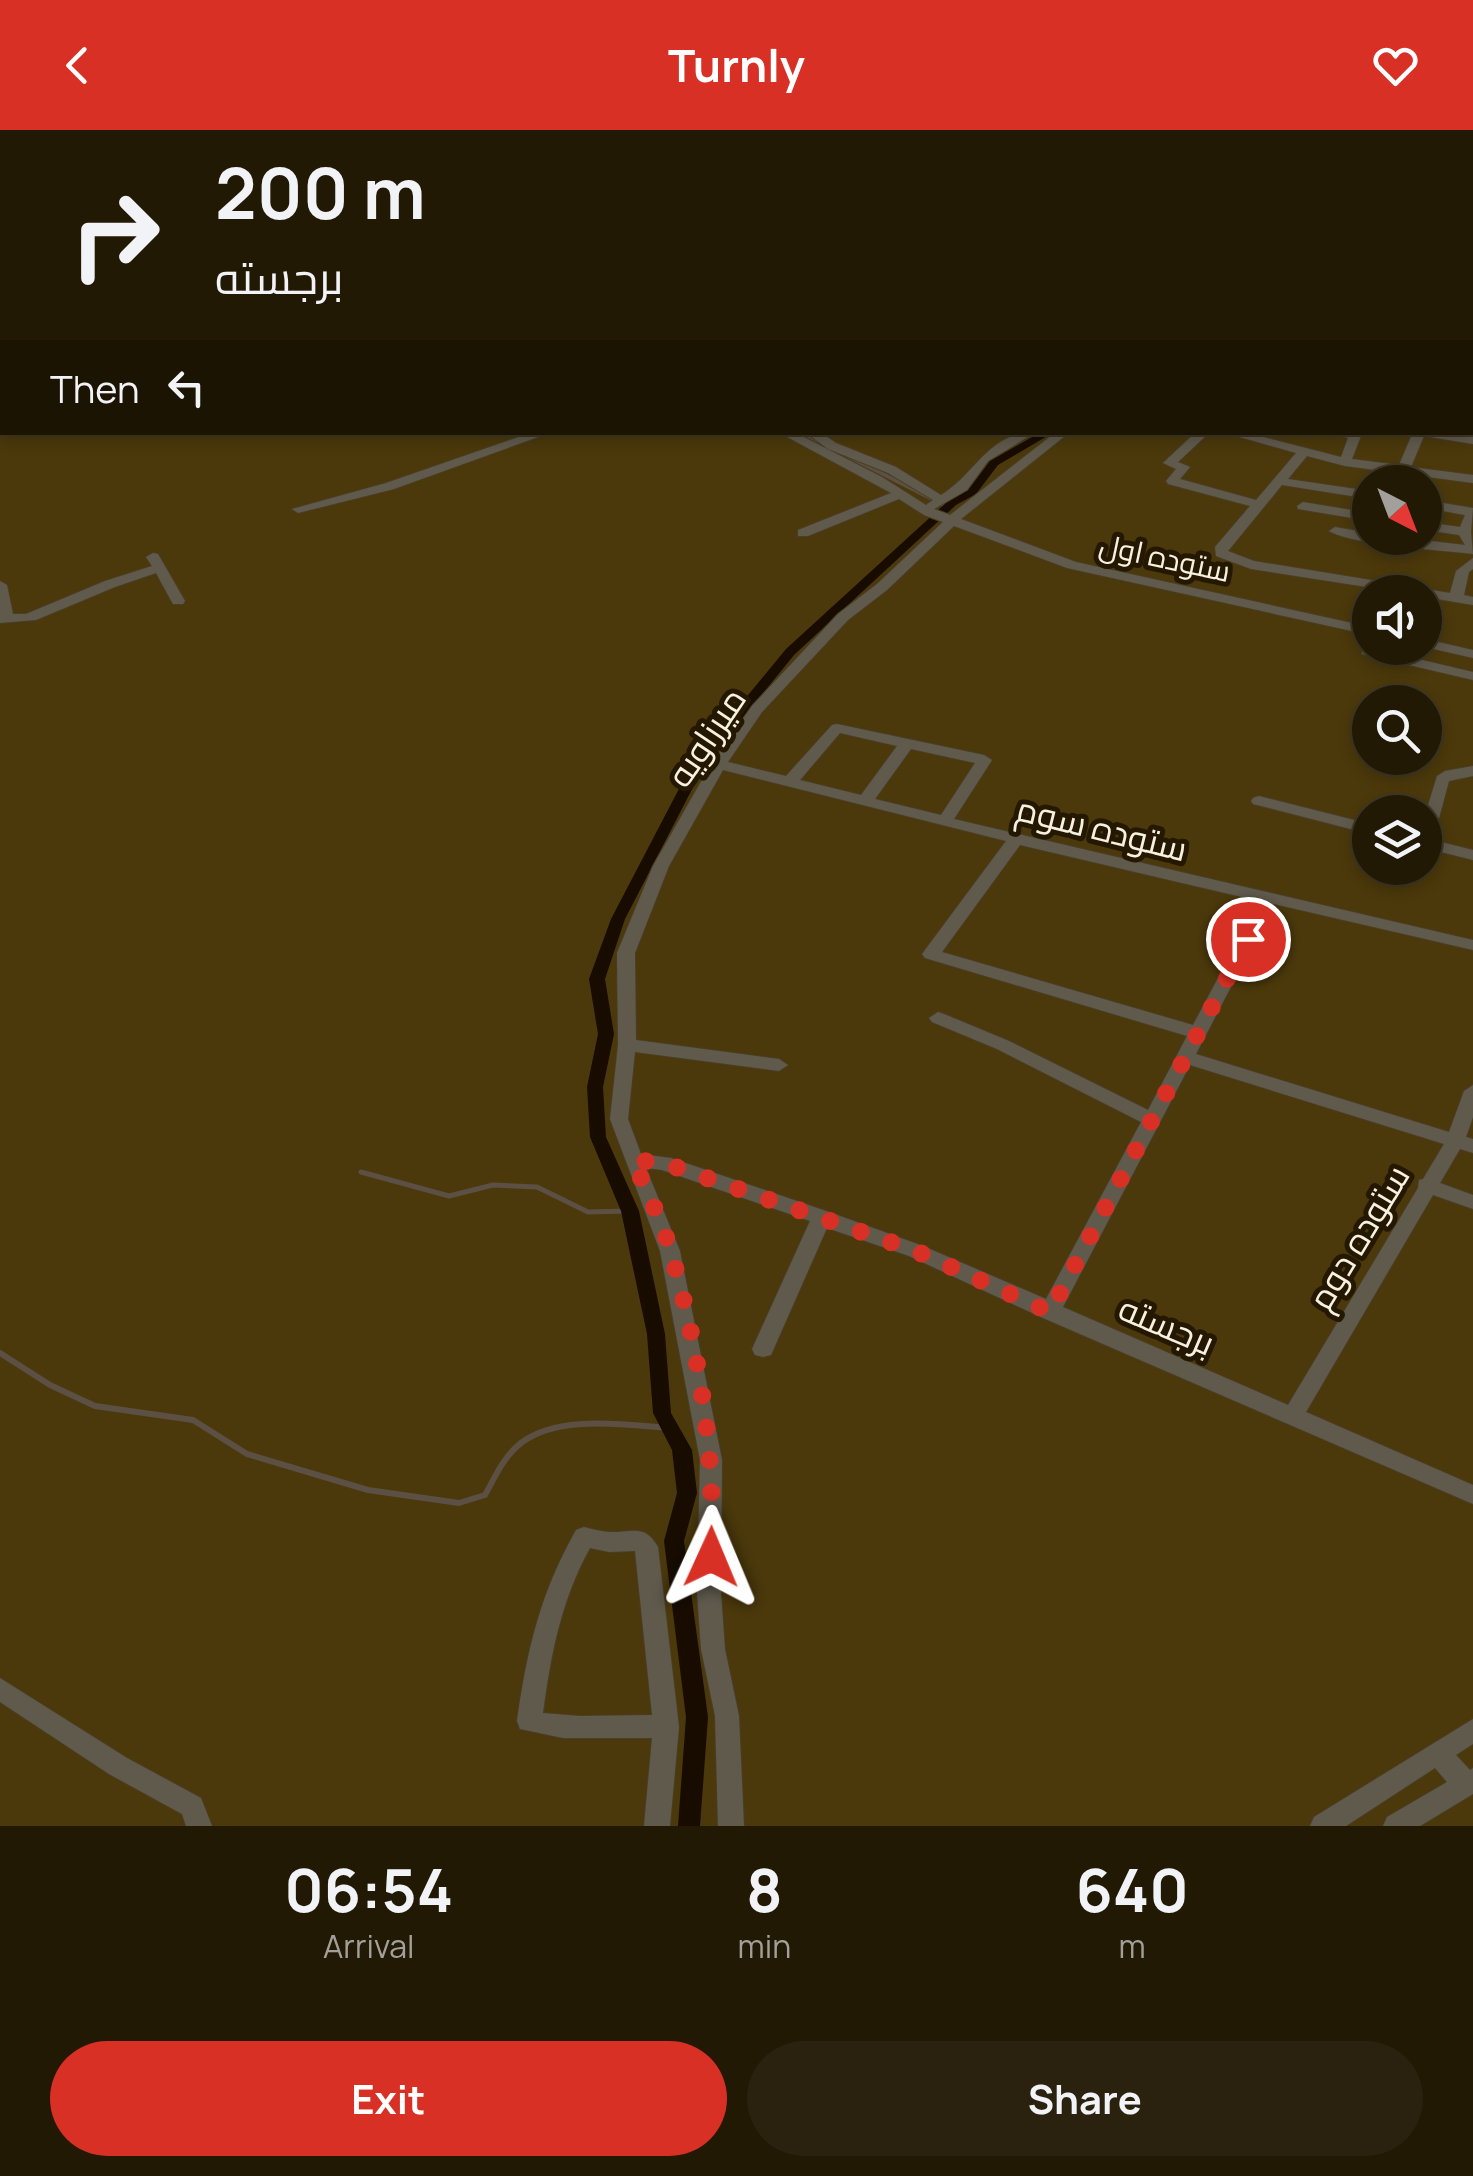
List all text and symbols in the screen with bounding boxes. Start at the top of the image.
text: Turnly [668,34,805,96]
icon: back [50,38,105,93]
icon: heart [1368,38,1423,93]
text: 200 m [215,144,426,240]
icon: right [50,170,180,300]
text: برجسته [215,246,343,308]
icon: left [159,360,214,415]
text: Then [50,362,139,414]
north arrow [1352,465,1442,555]
map controls [1352,465,1442,885]
street label: ستوده اول [1095,523,1235,591]
button: sound [1352,575,1442,665]
street label: میرزاویه [655,678,757,796]
button: search [1352,685,1442,775]
street label: ستوده سوم [1011,784,1193,873]
button: layers [1352,795,1442,885]
pin [1206,897,1291,982]
icon: arrive [1221,912,1276,967]
street label: ستوده دوم [1296,1155,1421,1319]
street label: برجسته [1112,1283,1222,1367]
position arrow [659,1505,763,1609]
text: 06:54 [284,1848,453,1930]
text: 8 [746,1848,783,1930]
text: 640 [1075,1848,1189,1930]
text: Arrival [323,1924,414,1968]
text: min [738,1924,791,1968]
text: m [1118,1924,1146,1968]
button: Exit [50,2041,727,2156]
button: Share [747,2041,1423,2156]

